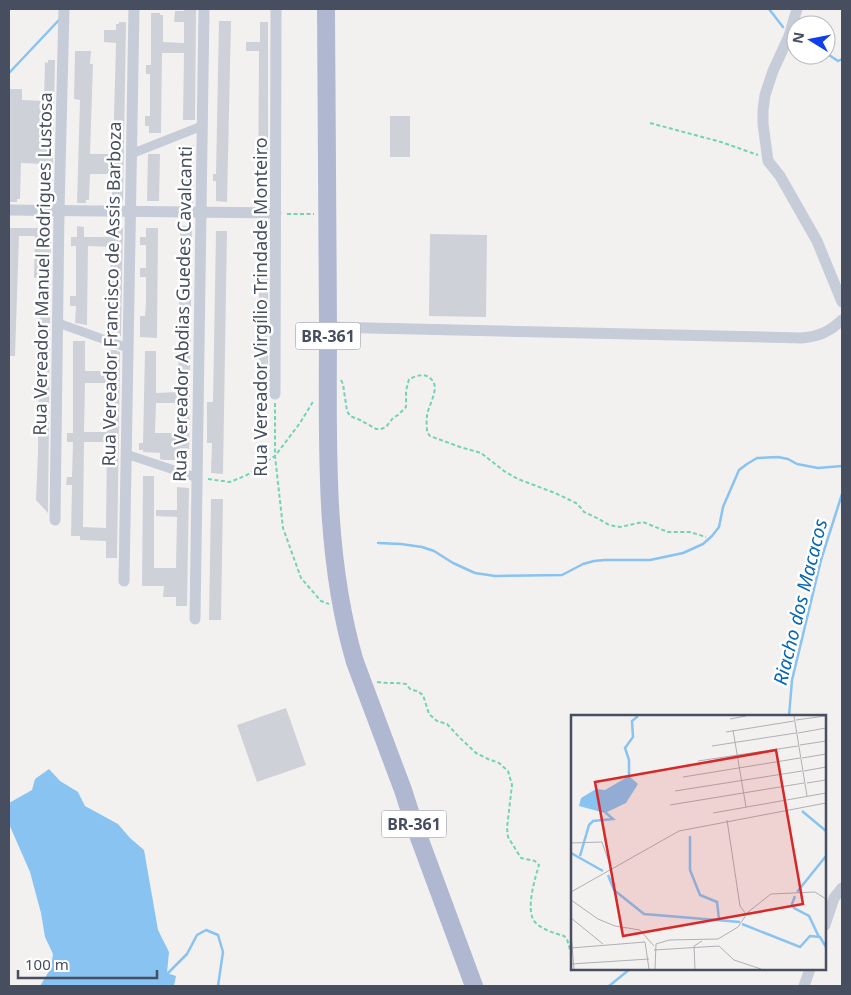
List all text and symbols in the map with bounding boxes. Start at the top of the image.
north arrow [786,15,836,65]
text: N [787,30,808,45]
street label: Rua Vereador Manuel Rodrigues Lustosa [27,92,57,436]
street label: Rua Vereador Francisco de Assis Barboza [96,121,126,467]
street label: Rua Vereador Virgílio Trindade Monteiro [248,137,272,477]
street label: Rua Vereador Abdias Guedes Cavalcanti [167,146,197,482]
road number: BR-361 [296,322,360,350]
water label: Riacho dos Macacos [767,516,833,688]
inset map [571,715,826,970]
road number: BR-361 [382,811,446,838]
scale bar [18,948,156,980]
text: 100 m [25,954,69,974]

